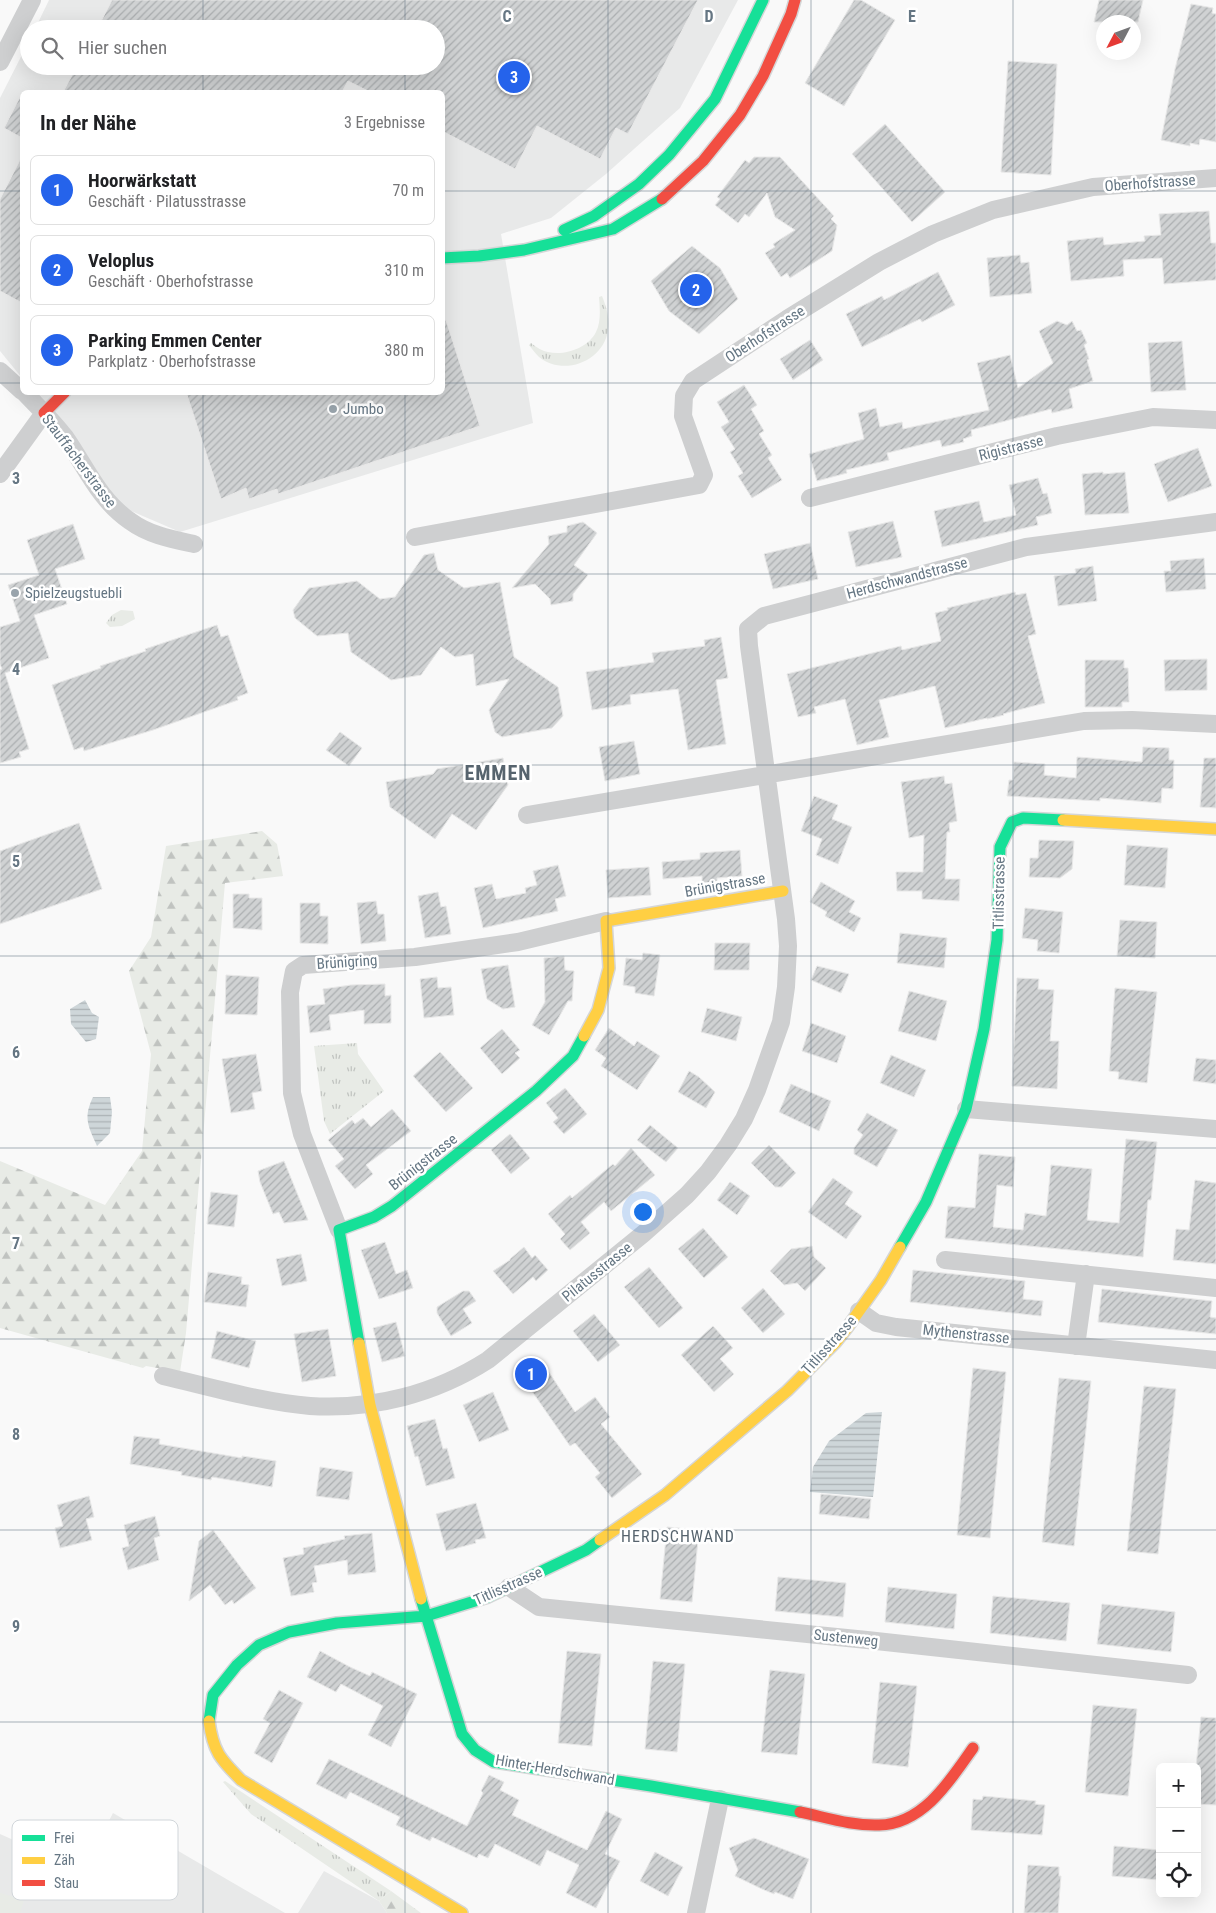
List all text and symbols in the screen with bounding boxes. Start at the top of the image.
text: C [502,7,512,26]
text: D [704,7,714,26]
text: E [908,7,916,26]
north arrow [1096,15,1141,60]
search box [20,20,445,75]
icon: search [38,34,66,62]
text: Hier suchen [78,36,167,59]
pin: 3 [498,58,530,96]
text: In der Nähe [40,111,136,135]
text: 3 Ergebnisse [344,113,425,132]
text: Hoorwärkstatt [88,169,196,192]
street label: Oberhofstrasse [1104,171,1196,195]
text: 1 [53,181,61,200]
text: 70 m [392,181,424,200]
text: Geschäft · Pilatusstrasse [88,192,246,211]
text: Veloplus [88,249,154,272]
text: 2 [53,261,61,280]
text: 310 m [385,261,424,280]
pin: 2 [680,271,712,309]
text: Geschäft · Oberhofstrasse [88,272,253,291]
street label: Oberhofstrasse [722,302,808,366]
text: Parking Emmen Center [88,329,262,352]
text: 3 [53,341,61,360]
text: 380 m [385,341,424,360]
text: Parkplatz · Oberhofstrasse [88,352,256,371]
place label: Jumbo [343,400,384,418]
marker: Jumbo [327,403,339,415]
street label: Stauffacherstrasse [38,411,120,511]
street label: Rigistrasse [977,431,1045,465]
text: 3 [12,469,20,488]
street label: Herdschwandstrasse [845,553,969,603]
place label: Spielzeugstuebli [25,584,122,602]
marker: Spielzeugstuebli [9,587,21,599]
text: 4 [12,660,20,679]
district label: EMMEN [464,761,532,785]
text: 5 [12,852,20,871]
street label: Titlisstrasse [989,856,1009,930]
street label: Brünigstrasse [683,869,767,901]
street label: Brünigring [316,951,378,973]
text: 6 [12,1043,20,1062]
street label: Brünigstrasse [385,1130,461,1194]
your location [630,1199,656,1225]
text: 7 [12,1234,20,1253]
street label: Pilatusstrasse [559,1238,635,1306]
street label: Titlisstrasse [798,1312,860,1378]
street label: Mythenstrasse [922,1321,1010,1347]
pin: 1 [515,1355,547,1393]
text: 8 [12,1425,20,1444]
district label: HERDSCHWAND [621,1527,735,1546]
street label: Titlisstrasse [471,1563,545,1609]
text: 9 [12,1617,20,1636]
street label: Sustenweg [813,1626,879,1650]
street label: Hinter-Herdschwand [494,1751,616,1789]
map controls [1156,1763,1201,1898]
button: + [1156,1763,1201,1808]
button: − [1156,1808,1201,1853]
legend [12,1820,178,1900]
text: Frei [54,1830,74,1846]
text: Zäh [54,1852,75,1868]
button: locate [1156,1853,1201,1898]
text: Stau [54,1875,79,1891]

